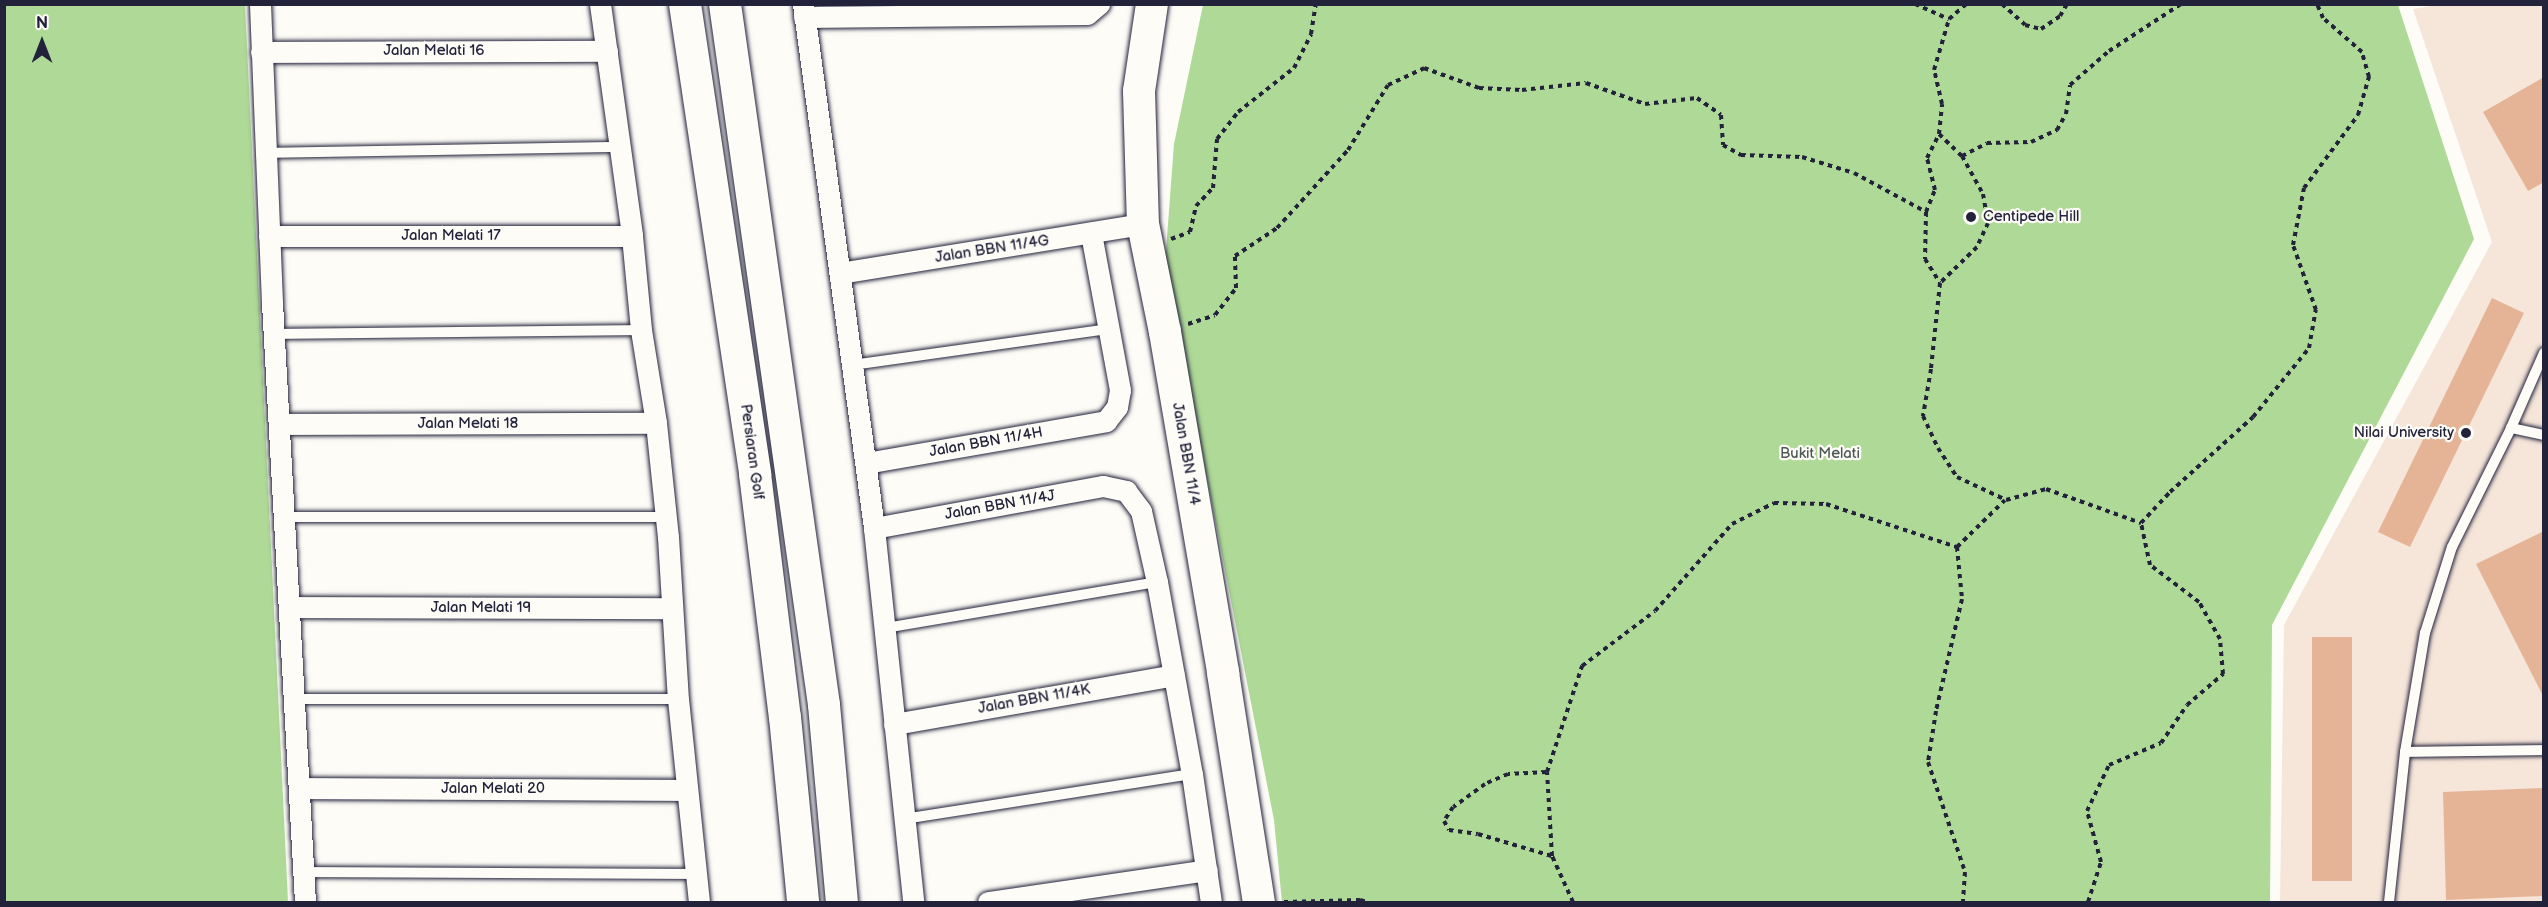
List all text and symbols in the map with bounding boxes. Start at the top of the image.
north arrow [12,12,72,72]
text: N [36,14,48,33]
street label: Jalan Melati 16 [384,42,484,60]
place label: Centipede Hill [1983,208,2079,226]
marker: Centipede Hill [1964,210,1978,224]
street label: Jalan Melati 17 [401,227,501,245]
street label: Jalan BBN 11/4G [934,231,1050,267]
street label: Jalan BBN 11/4 [1168,401,1204,507]
street label: Persiaran Golf [736,403,768,501]
street label: Jalan Melati 18 [418,415,518,433]
street label: Jalan BBN 11/4H [928,423,1044,461]
place label: Nilai University [2354,424,2454,442]
marker: Nilai University [2459,426,2473,440]
park label: Bukit Melati [1780,445,1860,463]
street label: Jalan BBN 11/4J [943,486,1057,524]
street label: Jalan Melati 19 [431,599,531,617]
street label: Jalan BBN 11/4K [977,680,1091,718]
street label: Jalan Melati 20 [441,780,545,798]

